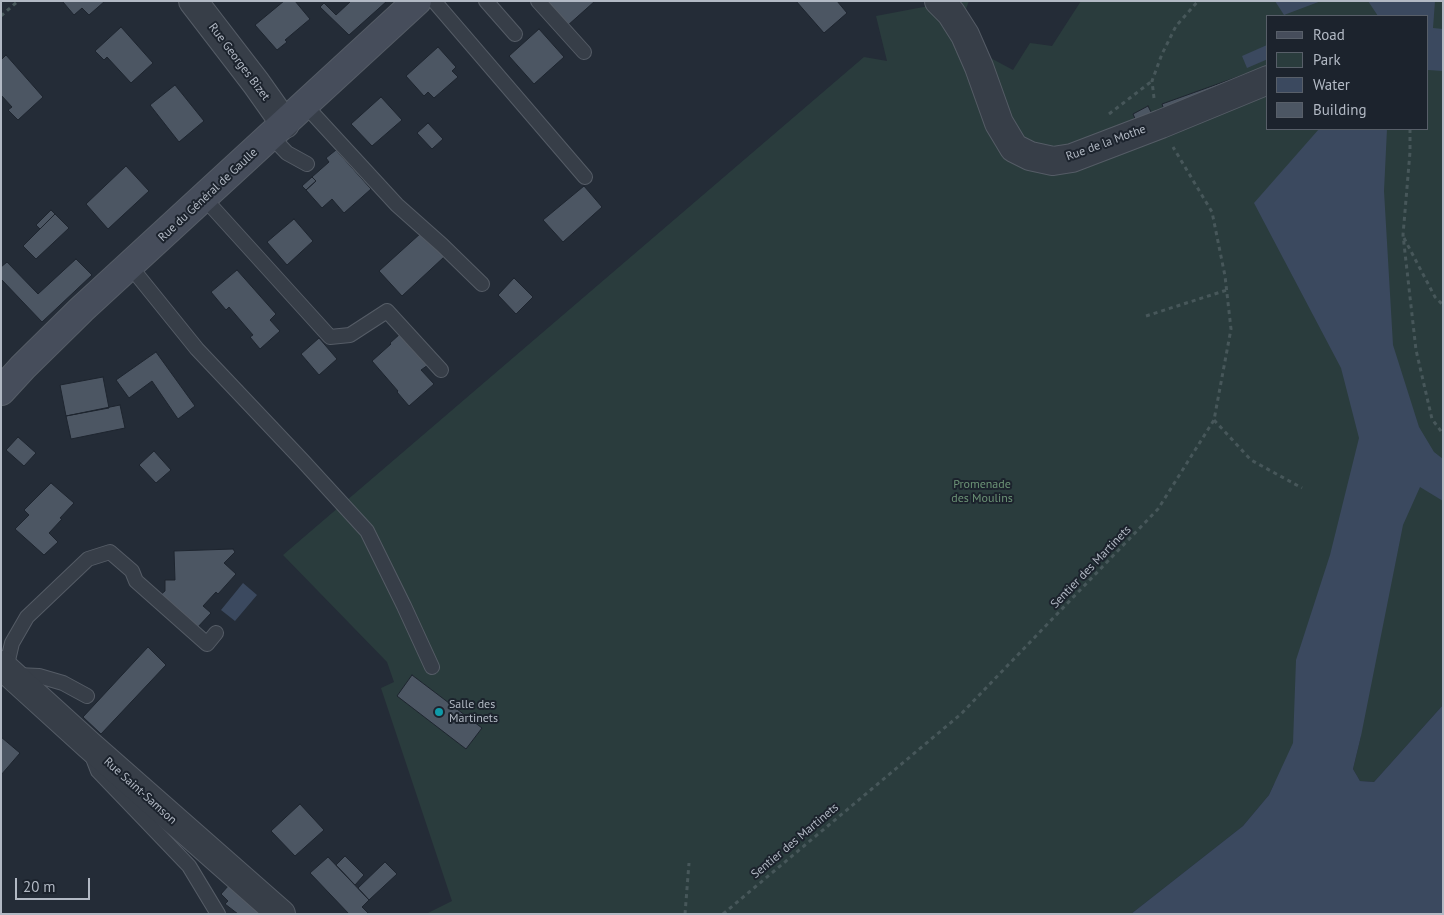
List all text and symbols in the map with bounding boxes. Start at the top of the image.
legend [1266,15,1429,130]
street label: Rue Georges Bizet [205,21,273,103]
text: Road [1313,25,1345,44]
text: Park [1313,50,1341,69]
text: Water [1313,75,1350,94]
text: Building [1313,100,1367,119]
street label: Rue de la Mothe [1064,122,1148,164]
street label: Rue du Général de Gaulle [155,145,261,245]
park label: Promenade des Moulins [951,478,1013,506]
street label: Sentier des Martinets [1048,523,1134,611]
place label: Salle des Martinets [449,698,498,726]
marker: Salle des Martinets [433,706,445,718]
street label: Rue Saint-Samson [101,755,179,827]
street label: Sentier des Martinets [748,800,842,882]
scale bar [18,868,92,900]
text: 20 m [23,877,56,896]

